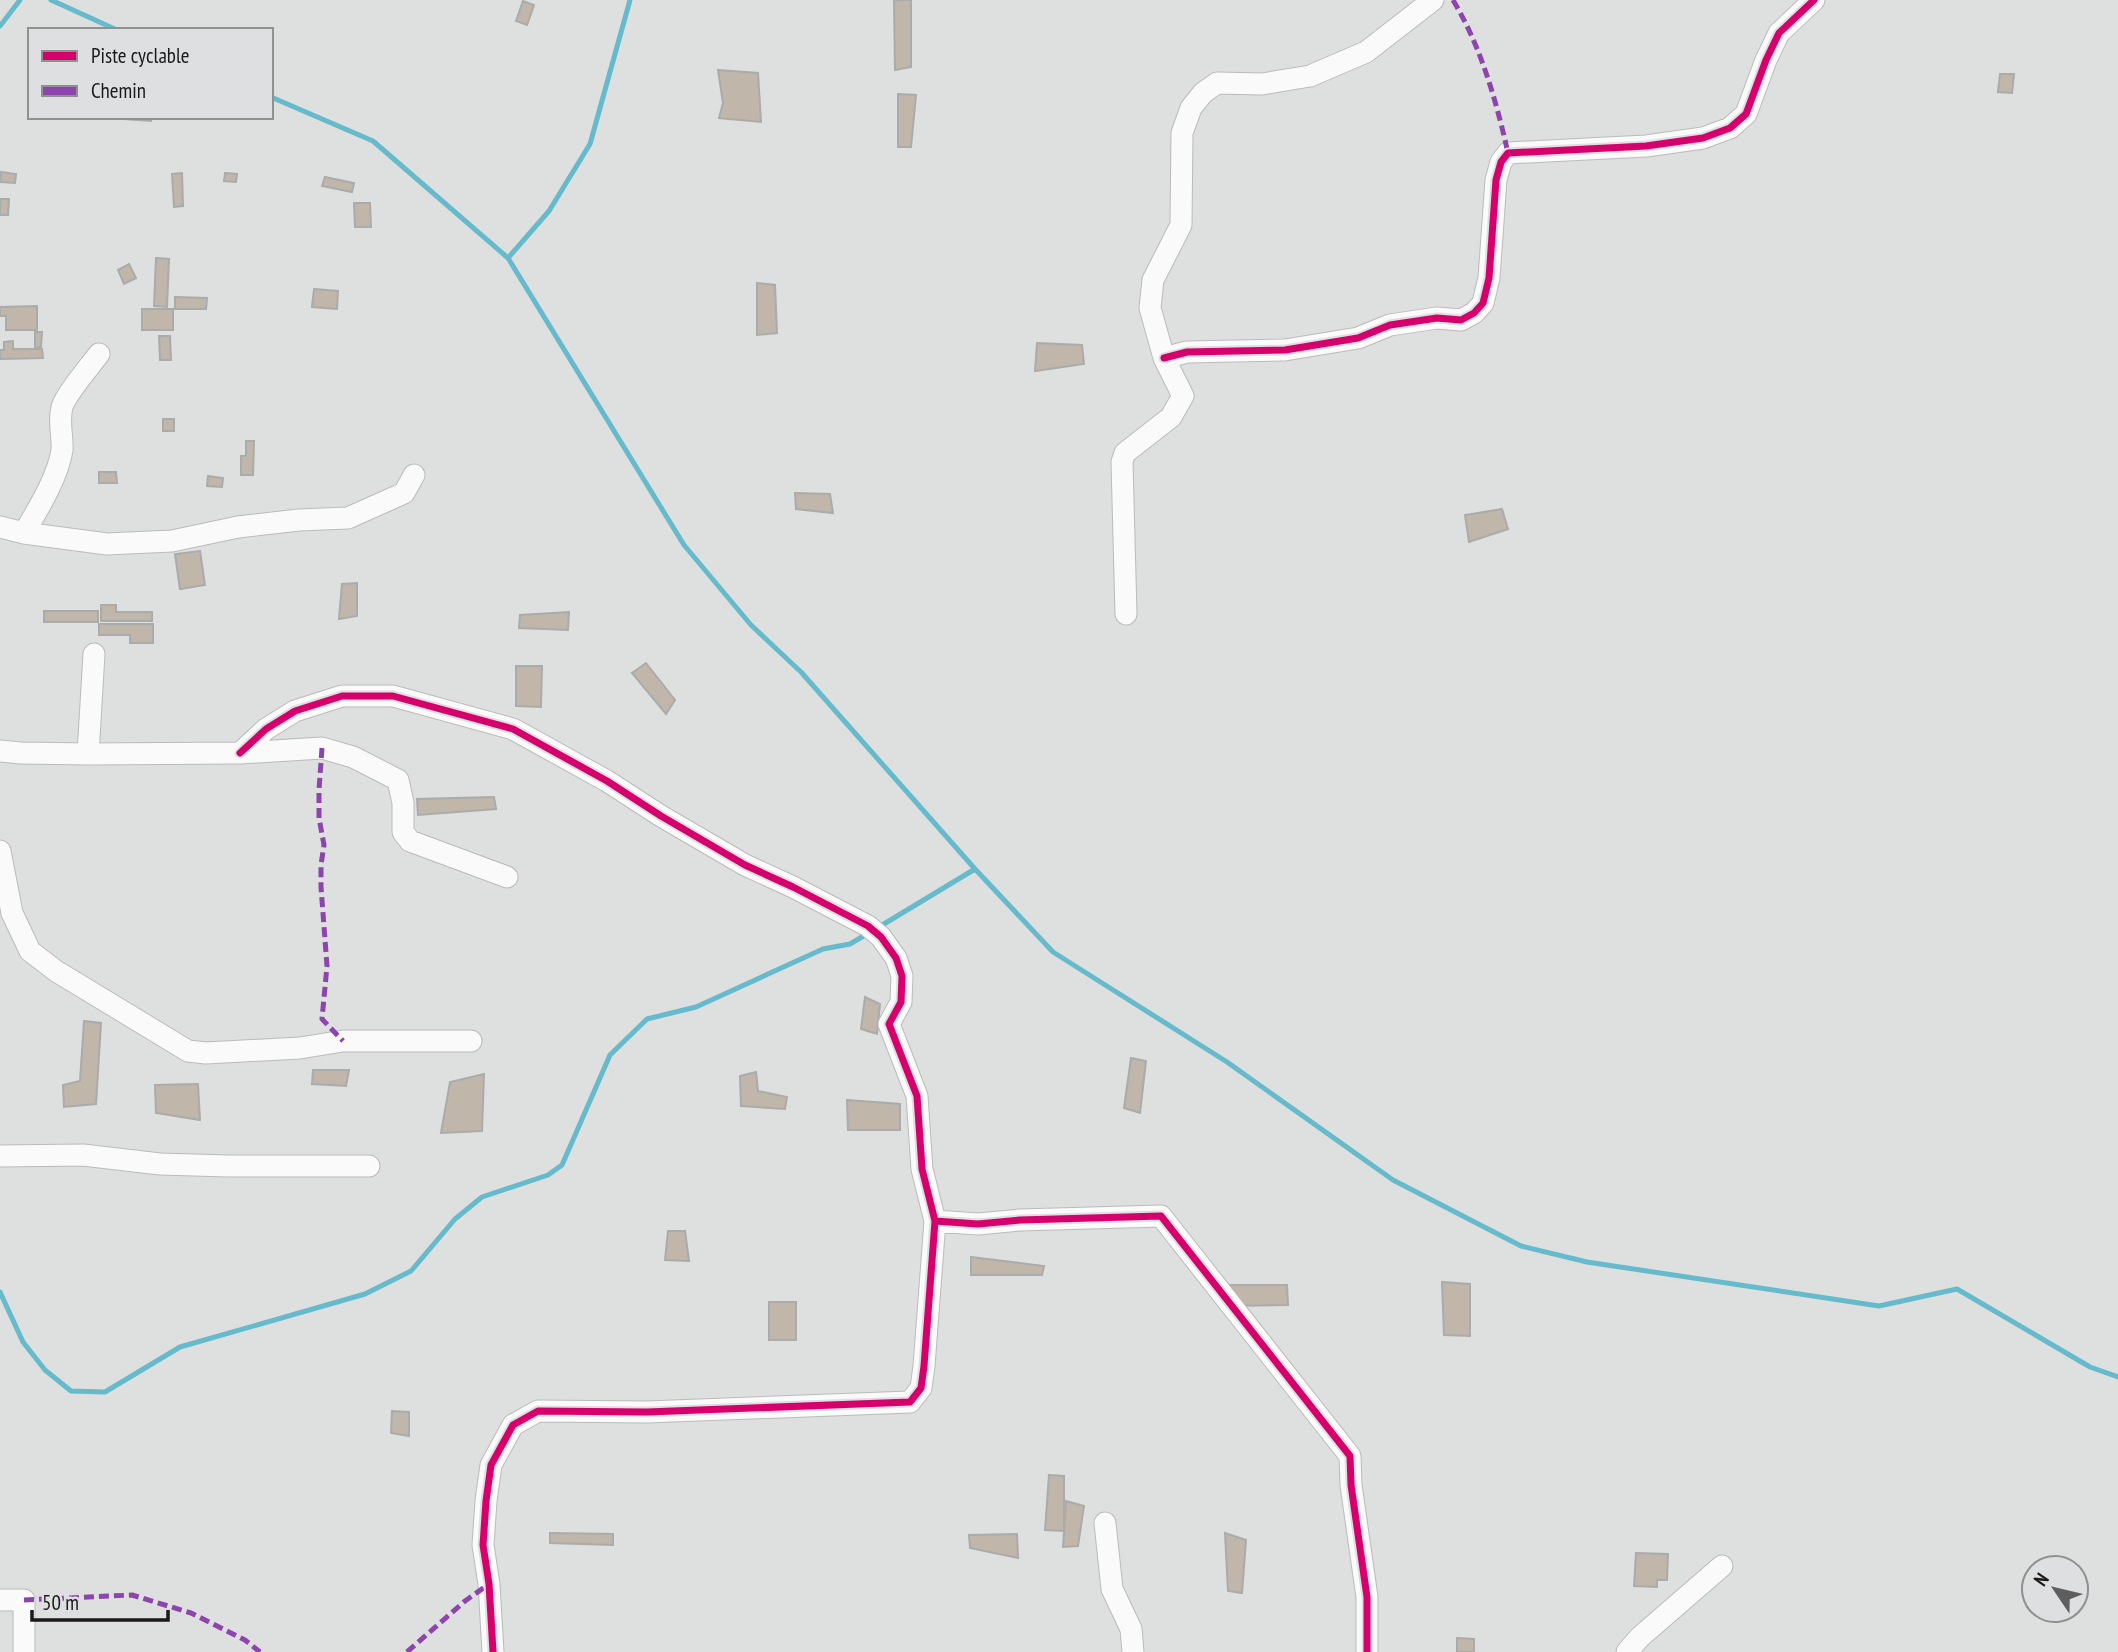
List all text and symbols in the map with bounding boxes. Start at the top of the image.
legend [28,28,273,119]
text: Piste cyclable [91,42,189,69]
text: Chemin [91,77,146,104]
north arrow [2020,1554,2090,1624]
text: N [2028,1568,2054,1590]
scale bar [32,1578,168,1622]
text: 50 m [42,1589,79,1616]

